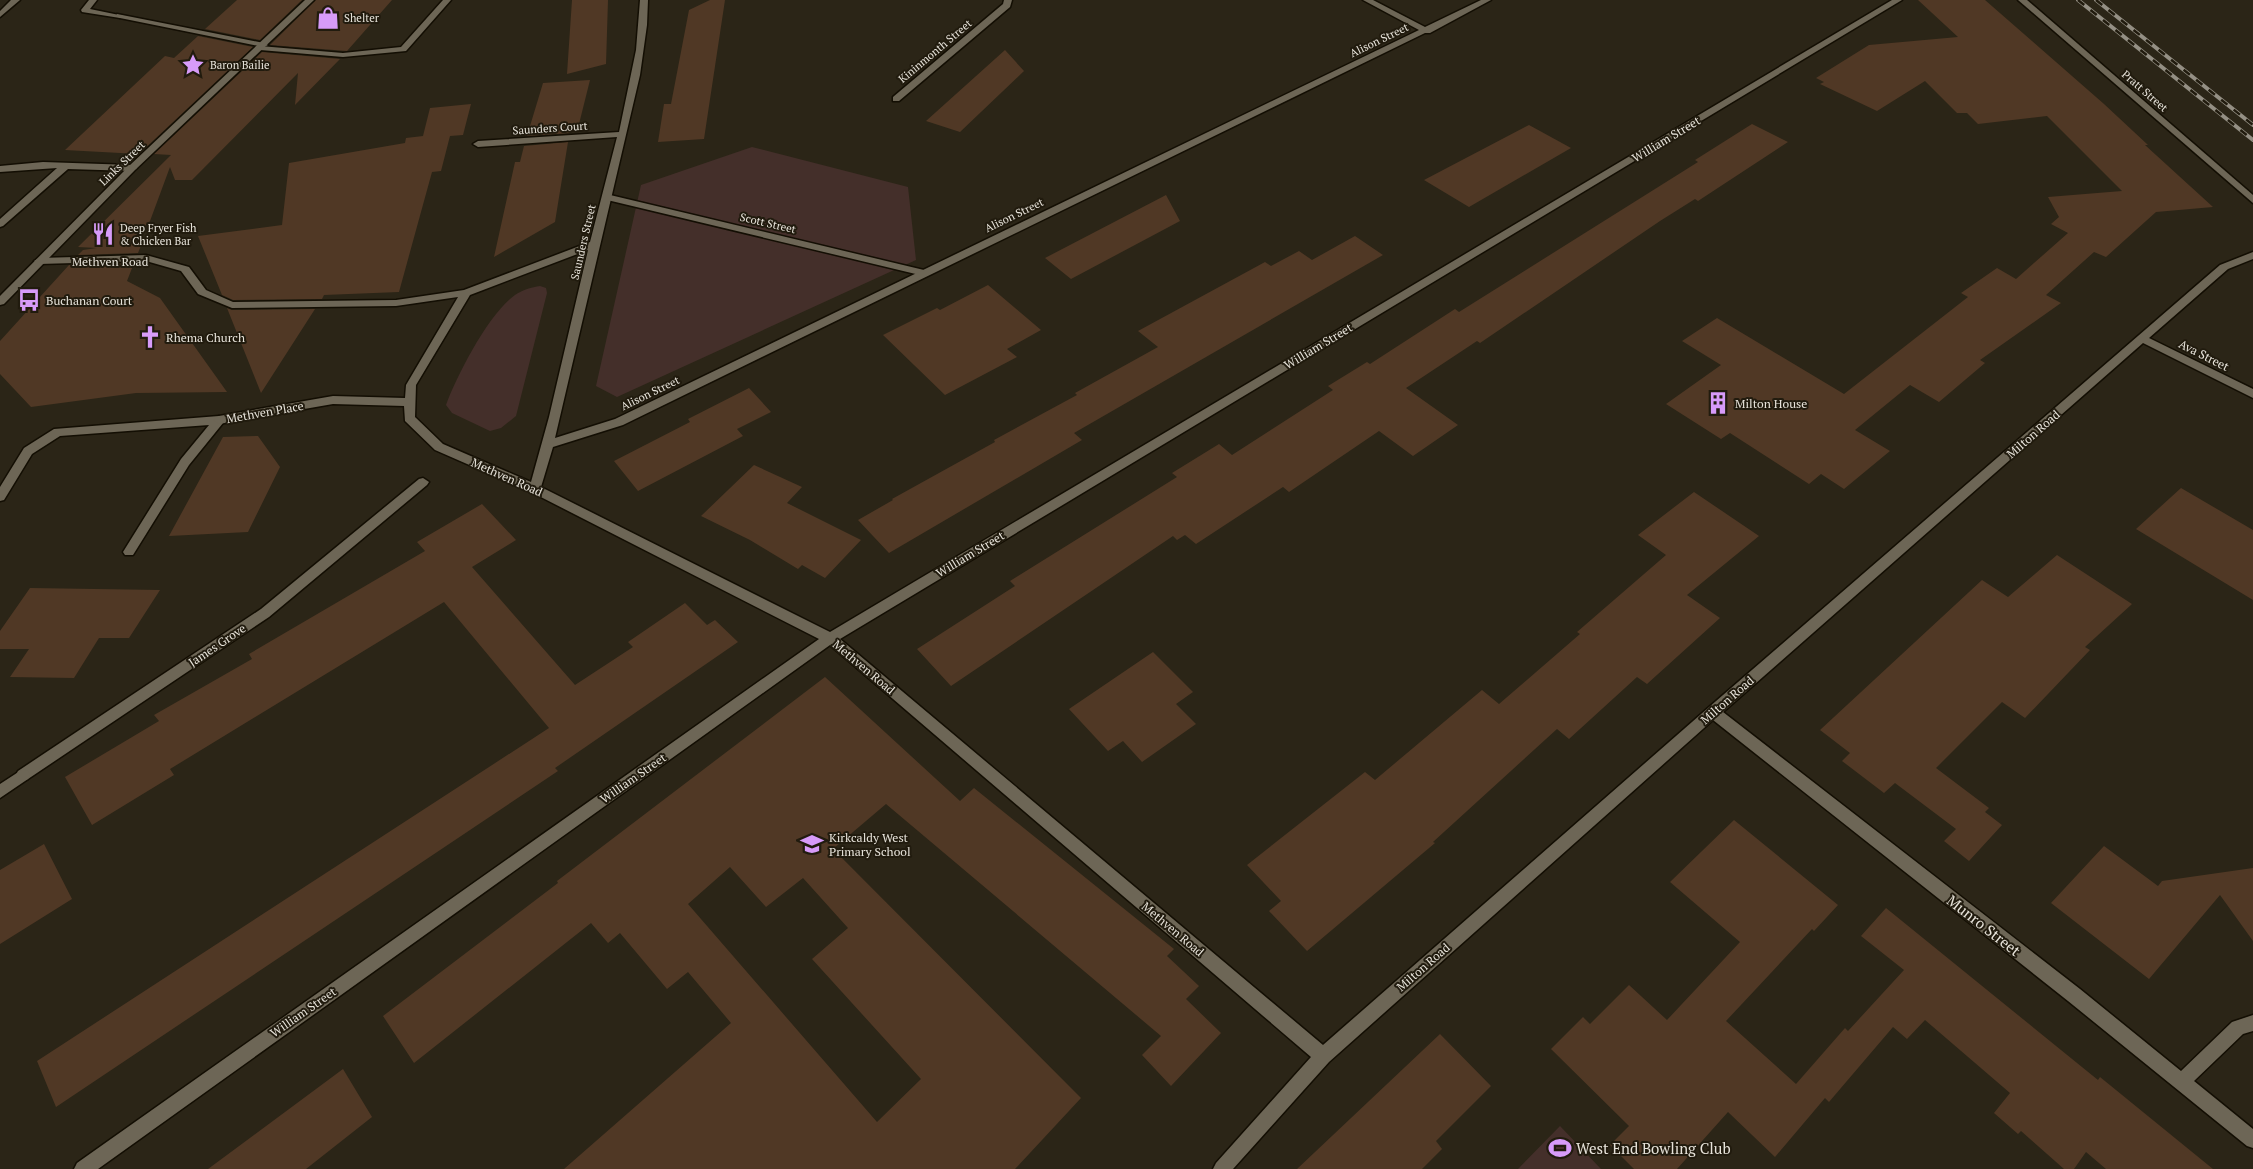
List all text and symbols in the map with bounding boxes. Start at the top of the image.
shop icon: Shelter [315,5,341,31]
place label: Shelter [344,11,380,25]
street label: Kininmonth Street [895,16,975,86]
street label: Alison Street [1347,20,1411,60]
place icon: Baron Bailie [180,52,206,78]
place label: Baron Bailie [210,58,270,72]
street label: Pratt Street [2119,67,2171,115]
street label: William Street [1629,112,1703,165]
street label: Saunders Court [512,118,588,138]
street label: Links Street [96,138,148,188]
street label: Alison Street [982,195,1046,235]
street label: Saunders Street [568,203,598,281]
street label: Scott Street [739,210,797,236]
restaurant icon: Deep Fryer Fish & Chicken Bar [90,221,116,247]
place label: Deep Fryer Fish & Chicken Bar [120,221,197,248]
street label: Methven Road [72,254,149,269]
bus stop icon: Buchanan Court [16,287,42,313]
place label: Buchanan Court [46,293,133,308]
street label: William Street [1281,319,1355,372]
church icon: Rhema Church [137,324,163,350]
place label: Rhema Church [166,330,245,345]
street label: Ava Street [2176,336,2232,374]
street label: Alison Street [618,373,682,413]
building icon: Milton House [1705,390,1731,416]
place label: Milton House [1735,396,1807,411]
street label: Methven Place [225,398,305,426]
street label: Milton Road [2003,407,2063,461]
street label: Methven Road [469,455,545,500]
street label: William Street [933,527,1007,580]
street label: James Grove [186,620,248,670]
street label: Methven Road [830,637,898,698]
street label: Milton Road [1697,673,1757,727]
street label: William Street [597,749,669,806]
place label: Kirkcaldy West Primary School [829,830,911,859]
school or university icon: Kirkcaldy West Primary School [799,831,825,857]
street label: Munro Street [1943,890,2025,960]
street label: Methven Road [1139,899,1207,960]
street label: Milton Road [1393,940,1453,994]
street label: William Street [267,983,339,1040]
sports icon: West End Bowling Club [1547,1135,1573,1161]
place label: West End Bowling Club [1576,1138,1731,1158]

